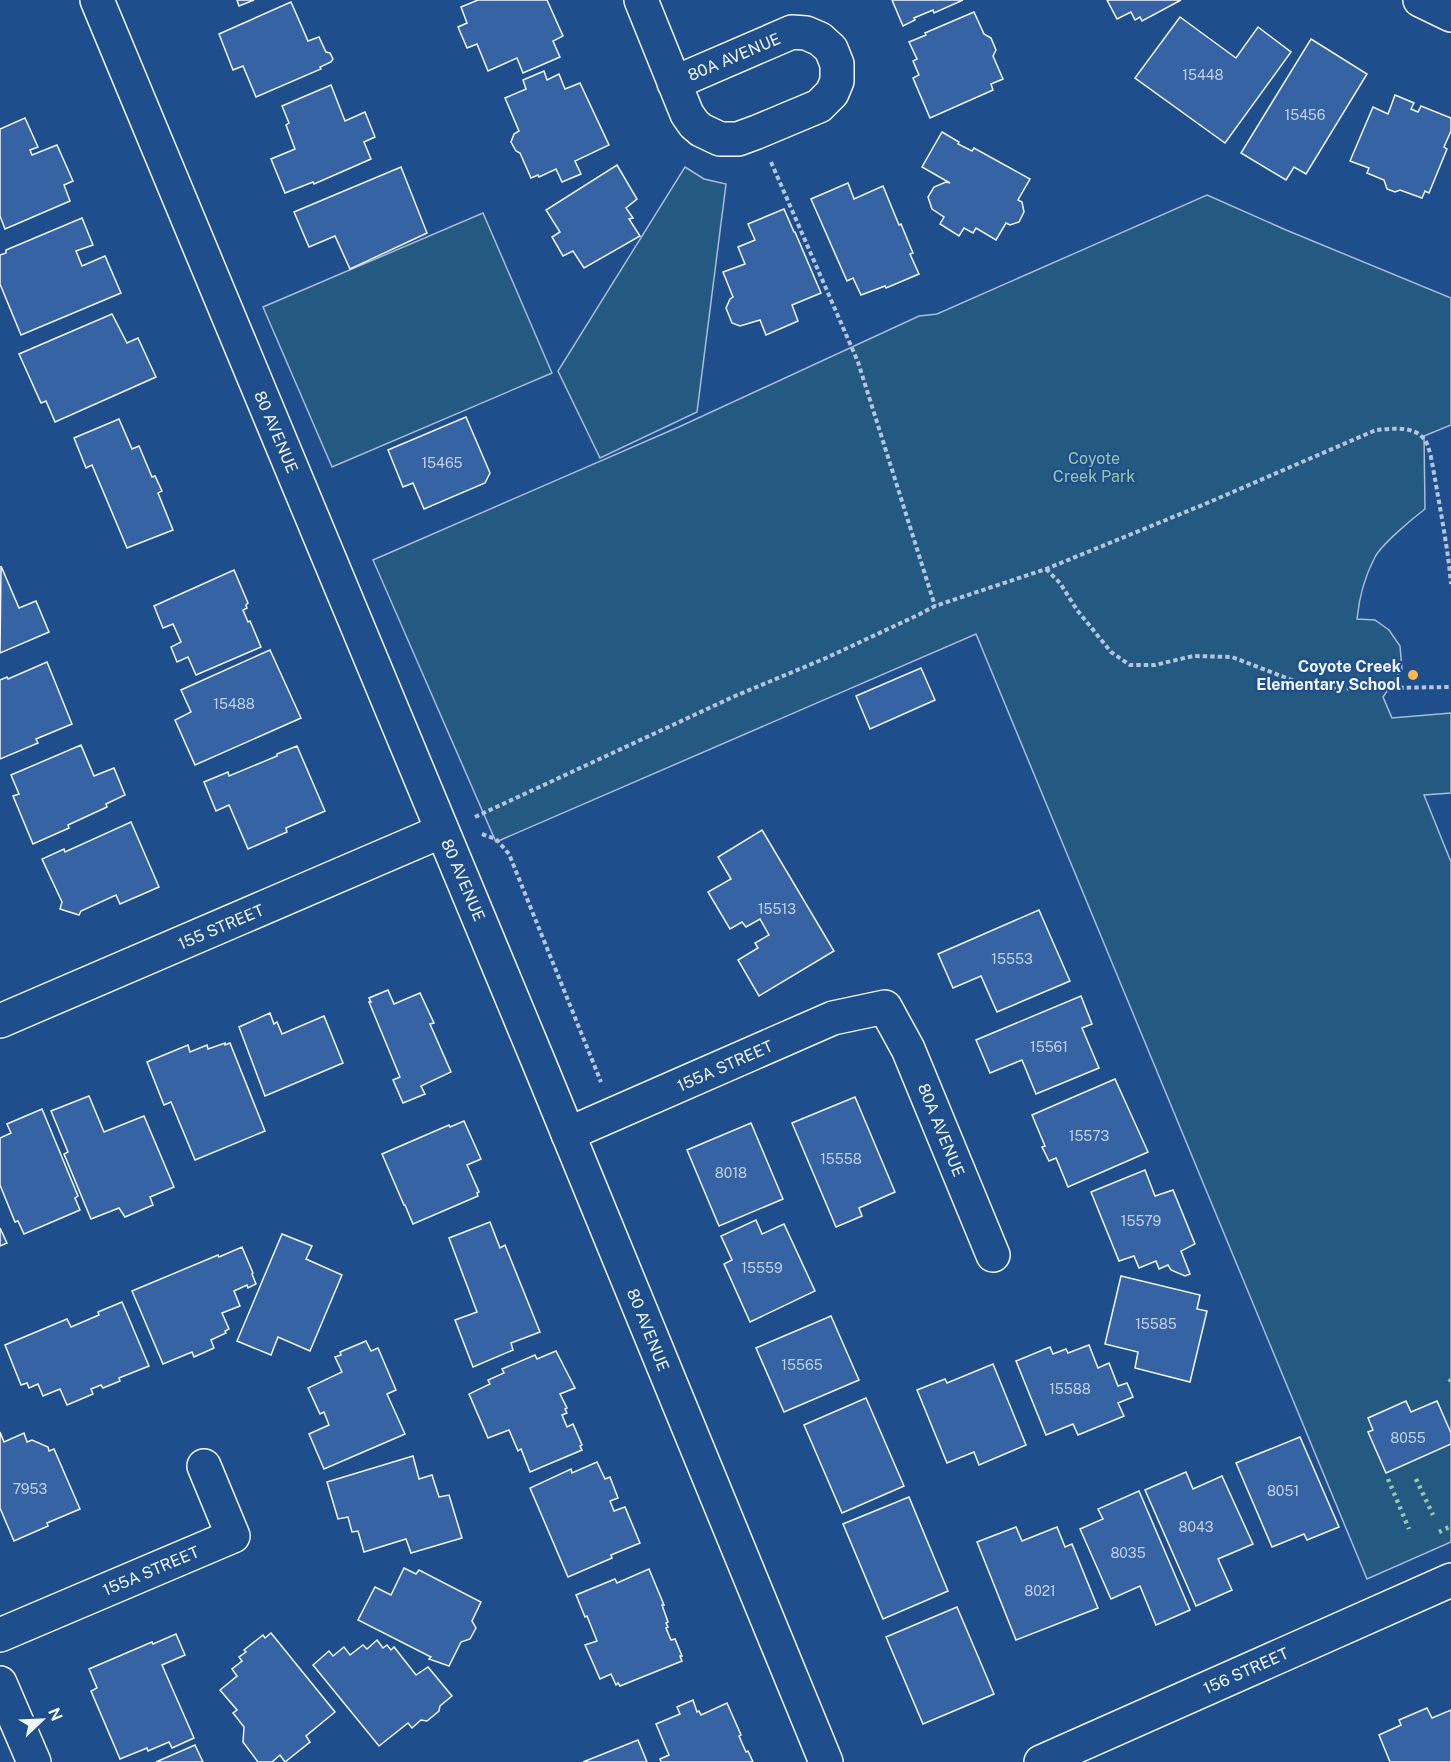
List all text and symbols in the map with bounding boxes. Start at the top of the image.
street label: 80A AVENUE [685,29,783,85]
house number: 15448 [1182,67,1224,83]
house number: 15456 [1284,107,1326,123]
street label: 80 AVENUE [250,388,302,476]
park label: Coyote Creek Park [1053,449,1135,486]
house number: 15465 [421,455,463,471]
place label: Coyote Creek Elementary School [1256,657,1401,694]
marker: Coyote Creek Elementary School [1406,668,1420,682]
house number: 15488 [213,696,255,712]
street label: 80 AVENUE [437,836,489,924]
street label: 155 STREET [175,900,267,954]
house number: 15513 [758,901,796,917]
house number: 15553 [991,951,1033,967]
street label: 155A STREET [674,1036,776,1096]
house number: 15561 [1030,1039,1068,1055]
street label: 80A AVENUE [914,1081,968,1179]
house number: 15573 [1069,1128,1109,1144]
house number: 15558 [820,1151,862,1167]
house number: 8018 [715,1165,747,1181]
house number: 15579 [1121,1213,1162,1229]
house number: 15559 [741,1260,783,1276]
street label: 80 AVENUE [623,1286,673,1374]
house number: 15585 [1135,1316,1177,1332]
house number: 15565 [781,1357,823,1373]
house number: 15588 [1049,1381,1091,1397]
house number: 8055 [1390,1430,1426,1446]
house number: 7953 [13,1481,48,1497]
house number: 8051 [1267,1483,1299,1499]
house number: 8043 [1178,1519,1214,1535]
street label: 155A STREET [100,1542,202,1600]
house number: 8035 [1110,1545,1146,1561]
house number: 8021 [1024,1583,1056,1599]
street label: 156 STREET [1201,1644,1292,1698]
north arrow [12,1690,72,1750]
text: N [44,1705,67,1724]

